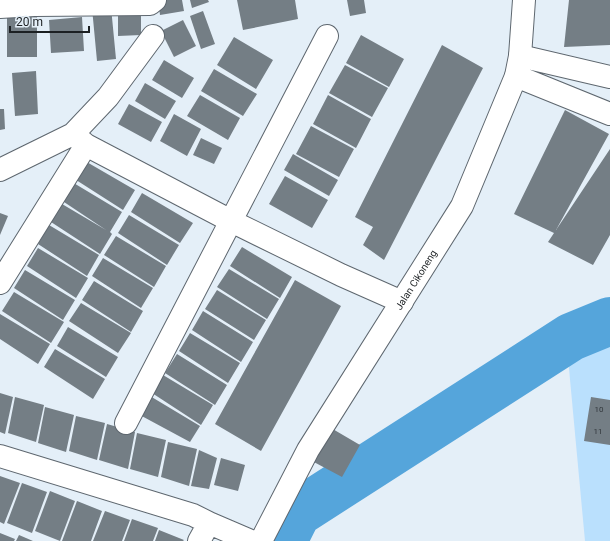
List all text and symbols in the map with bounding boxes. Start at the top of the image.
scale bar [10,8,89,34]
text: 20 m [16,15,43,29]
street label: Jalan Cikoneng [393,248,439,312]
house number: 10 [595,405,604,414]
house number: 11 [594,427,603,436]

